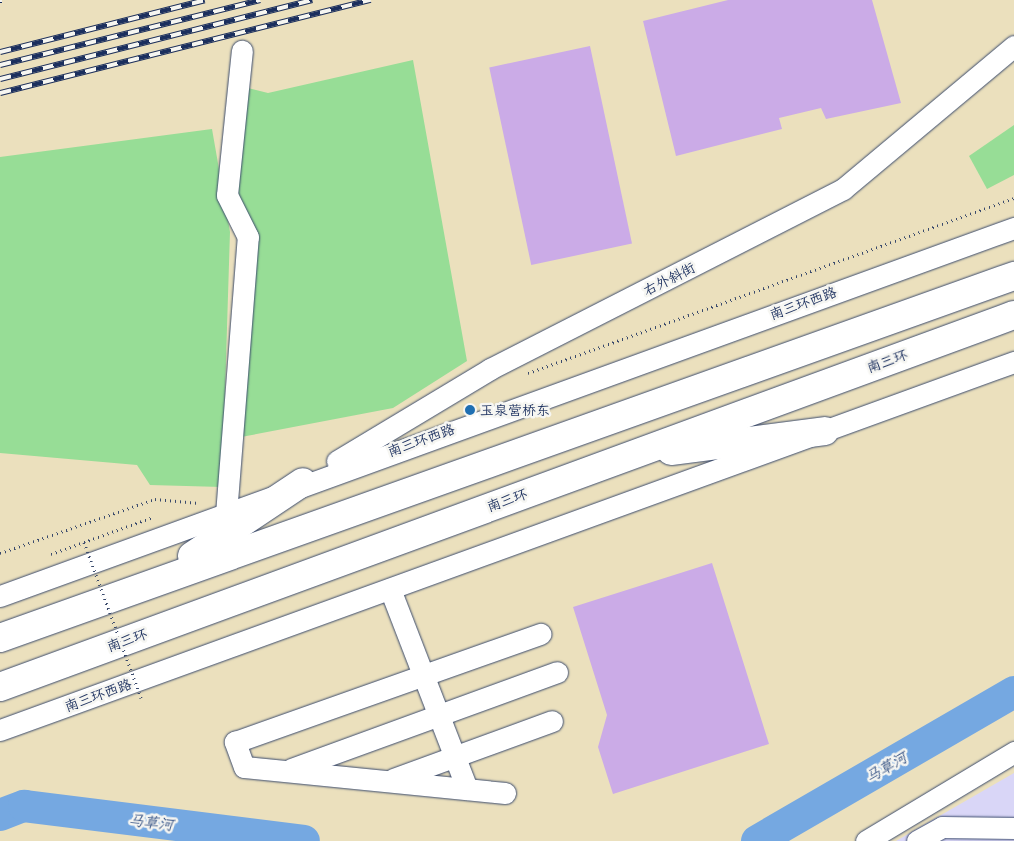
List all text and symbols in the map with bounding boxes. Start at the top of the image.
street label: 右外斜街 [640,259,698,299]
street label: 南三环西路 [767,283,839,323]
street label: 南三环 [864,346,910,376]
place label: 玉泉营桥东 [480,402,550,418]
marker: 玉泉营桥东 [464,404,476,416]
street label: 南三环西路 [385,420,457,460]
street label: 南三环 [484,485,530,515]
street label: 南三环 [104,625,150,655]
street label: 南三环西路 [62,675,134,715]
water label: 马草河 [862,748,910,786]
water label: 马草河 [128,810,174,834]

